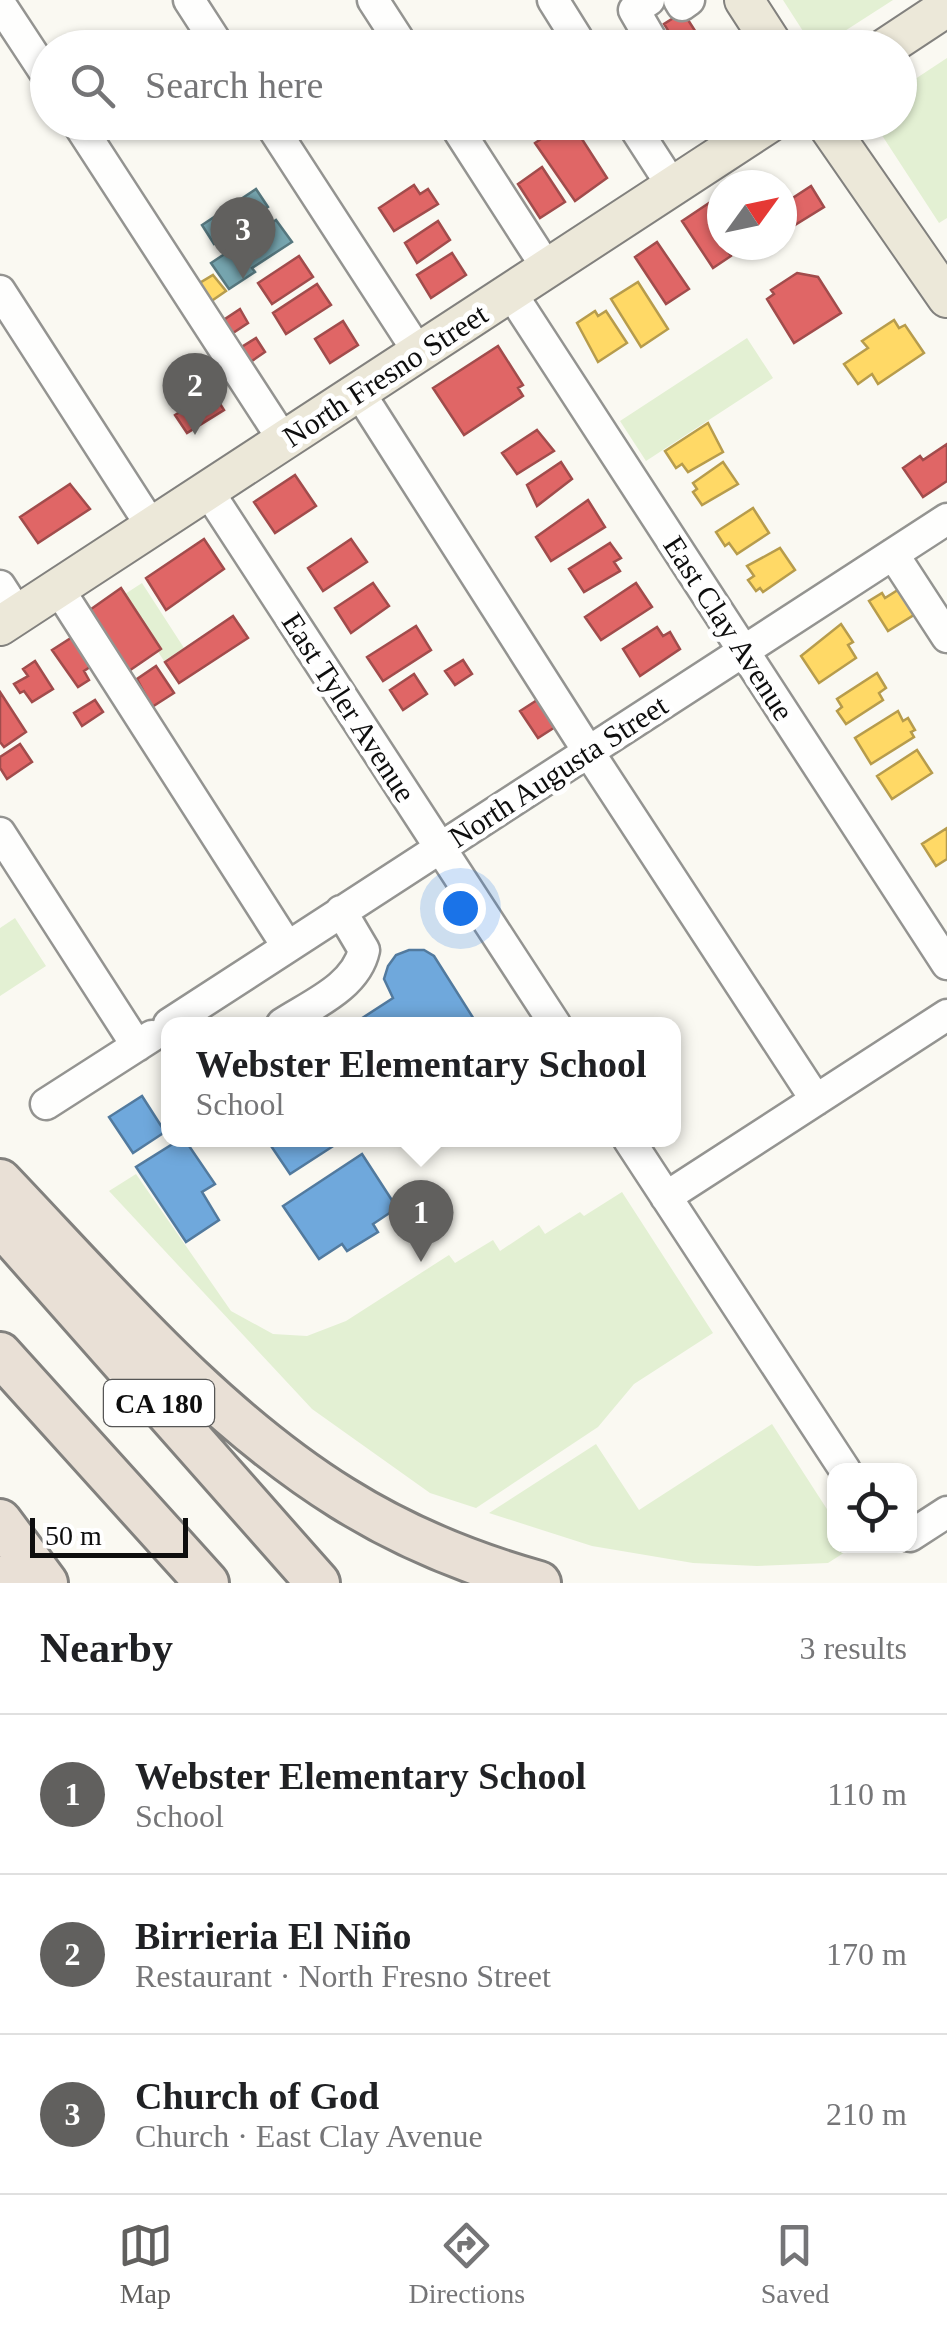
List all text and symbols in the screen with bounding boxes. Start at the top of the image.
search box [30,30,917,140]
icon: search [65,58,120,113]
text: Search here [145,64,323,106]
north arrow [707,170,797,260]
pin: 3 [210,196,276,279]
street label: North Fresno Street [277,296,494,453]
pin: 2 [162,352,228,435]
street label: East Clay Avenue [657,530,801,726]
street label: East Tyler Avenue [276,606,422,808]
street label: North Augusta Street [443,688,674,854]
your location [435,883,486,934]
popup [161,1017,681,1147]
text: Webster Elementary School [195,1043,647,1085]
text: School [195,1086,284,1122]
pin: 1 [388,1180,454,1262]
road number: CA 180 [104,1380,214,1426]
map controls [827,1463,917,1553]
button: locate [827,1463,917,1553]
scale bar [30,1513,188,1558]
text: 50 m [45,1520,102,1551]
text: Nearby [40,1625,173,1671]
text: 3 results [799,1630,907,1666]
text: Webster Elementary School [135,1755,586,1797]
text: 1 [65,1776,81,1812]
text: 110 m [827,1776,907,1812]
text: School [135,1798,224,1834]
text: Birrieria El Niño [135,1915,412,1957]
text: 2 [65,1936,81,1972]
text: 170 m [826,1936,907,1972]
text: Restaurant · North Fresno Street [135,1958,551,1994]
text: Church of God [135,2075,379,2117]
text: 3 [65,2096,81,2132]
text: 210 m [826,2096,907,2132]
text: Church · East Clay Avenue [135,2118,483,2154]
tab: Map [118,2218,173,2310]
tab: Directions [408,2218,525,2310]
tab: Saved [761,2218,829,2310]

